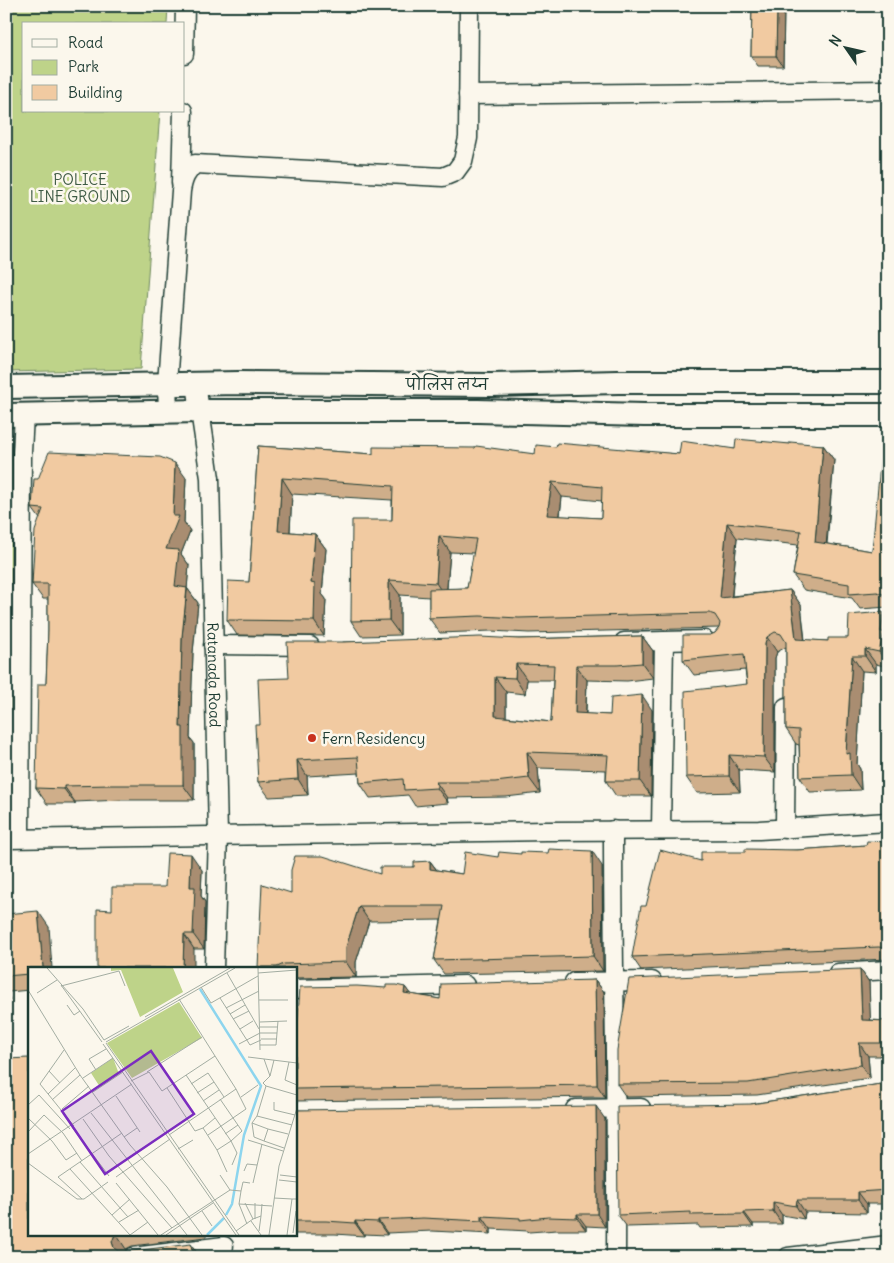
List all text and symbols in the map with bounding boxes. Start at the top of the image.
legend [22,22,185,112]
north arrow [822,22,872,72]
text: N [825,32,845,50]
text: Road [68,33,103,52]
text: Park [68,57,99,76]
text: Building [68,83,123,102]
park label: POLICE LINE GROUND [30,170,130,206]
street label: पोलिस लय्न [405,373,490,394]
street label: Ratanada Road [204,622,225,728]
place label: Fern Residency [322,729,425,748]
marker: Fern Residency [306,732,318,744]
inset map [28,967,296,1236]

